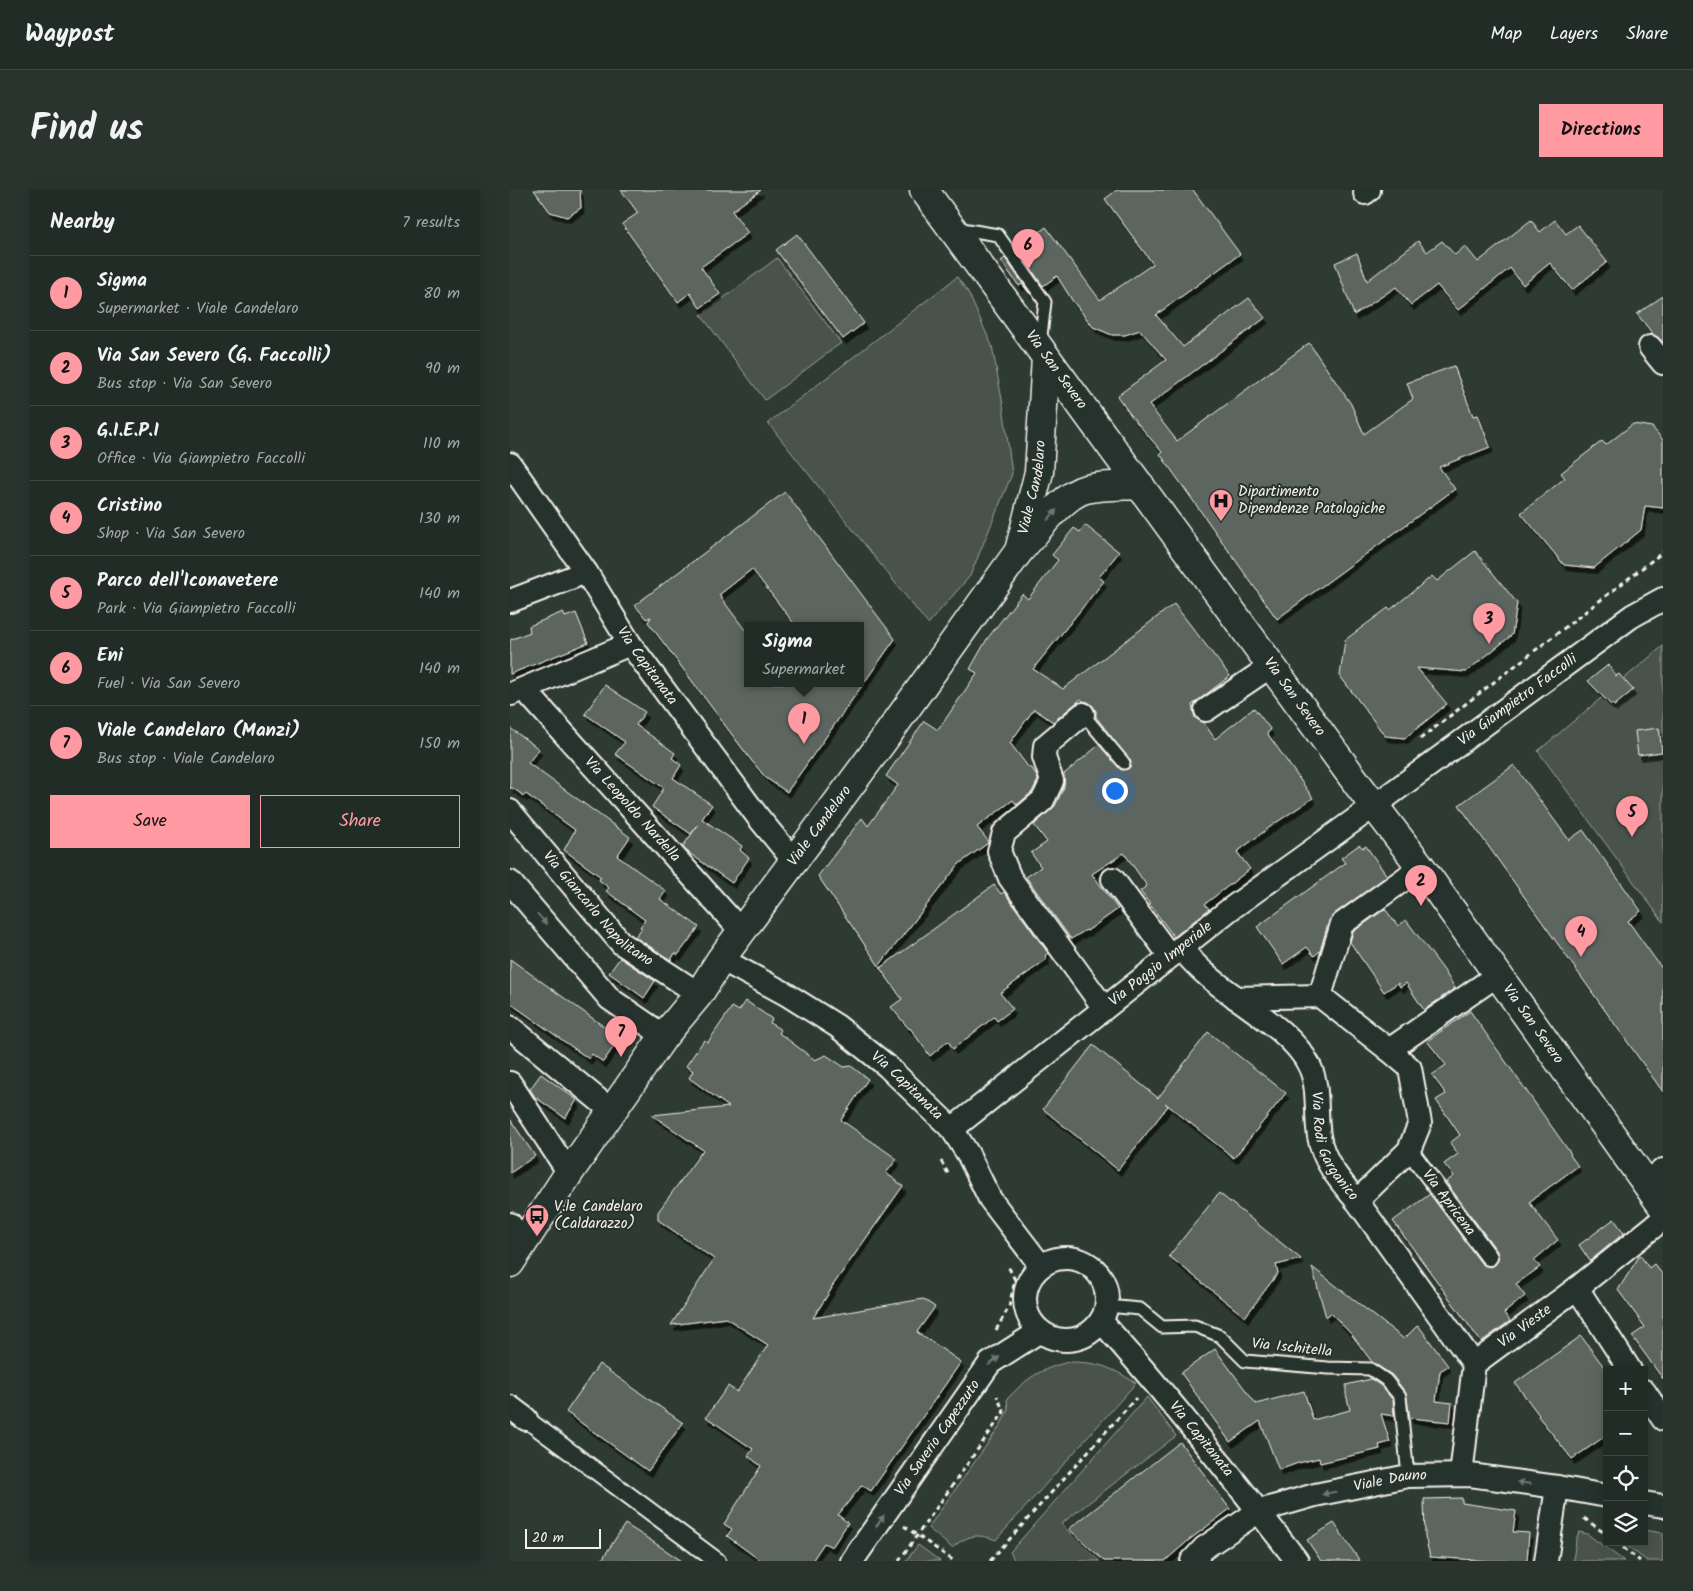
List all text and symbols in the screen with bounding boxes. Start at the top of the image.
text: Waypost [25,15,114,54]
text: Map [1491,20,1522,49]
text: Layers [1550,20,1598,49]
text: Share [1626,20,1668,49]
text: Find us [30,102,143,158]
button: Directions [1539,104,1663,157]
text: Nearby [50,206,115,239]
text: 7 results [402,210,460,235]
pin: 6 [1012,229,1044,270]
text: Sigma [97,266,147,296]
text: 1 [64,281,68,306]
text: 80 m [423,281,460,306]
text: Supermarket · Viale Candelaro [97,296,299,321]
street label: Via San Severo [1019,325,1093,415]
text: Via San Severo (G. Faccolli) [97,341,332,371]
text: 2 [61,356,71,381]
text: 90 m [425,356,460,381]
text: Bus stop · Via San Severo [97,371,272,396]
text: G.I.E.P.I [97,416,159,446]
text: 3 [62,431,70,456]
text: 110 m [423,431,460,456]
street label: Viale Candelaro [1012,439,1053,537]
text: Office · Via Giampietro Faccolli [97,446,305,471]
place label: Dipartimento Dipendenze Patologiche [1238,480,1385,521]
hospital icon: Dipartimento Dipendenze Patologiche [1208,488,1234,522]
text: Cristino [97,491,162,521]
text: 4 [62,506,70,531]
text: 130 m [419,506,460,531]
one-way arrow [1046,509,1058,521]
text: Shop · Via San Severo [97,521,245,546]
text: Parco dell'Iconavetere [97,566,278,596]
text: 5 [62,581,70,606]
text: 140 m [419,581,460,606]
text: Park · Via Giampietro Faccolli [97,596,296,621]
pin: 3 [1473,603,1505,644]
street label: Via Capitanata [610,622,683,710]
popup [744,622,864,687]
text: Sigma [763,627,812,657]
text: Eni [97,641,123,671]
street label: Via Giampietro Faccolli [1453,647,1584,752]
street label: Via San Severo [1257,652,1331,742]
text: 6 [62,656,70,681]
text: 140 m [419,656,460,681]
text: Supermarket [763,657,845,682]
text: Fuel · Via San Severo [97,671,240,696]
pin: 1 [788,703,820,744]
text: Viale Candelaro (Manzi) [97,716,300,746]
text: 7 [62,731,70,756]
text: 150 m [419,731,460,756]
text: Bus stop · Viale Candelaro [97,746,275,771]
street label: Via Leopoldo Nardella [578,751,686,868]
your location [1102,778,1128,804]
street label: Viale Candelaro [782,780,858,872]
button: Save [50,795,250,848]
button: Share [260,795,460,848]
pin: 5 [1616,796,1648,837]
street label: Via Giancarlo Napolitano [536,845,658,973]
pin: 2 [1405,865,1437,906]
one-way arrow [536,913,547,926]
street label: Via Poggio Imperiale [1103,915,1218,1013]
pin: 4 [1565,916,1597,957]
street label: Via San Severo [1496,979,1570,1069]
pin: 7 [605,1016,637,1057]
street label: Via Capitanata [865,1045,949,1126]
street label: Via Rodi Garganico [1304,1091,1364,1207]
street label: Via Apricena [1416,1164,1481,1241]
place label: V.le Candelaro (Caldarazzo) [554,1195,643,1236]
bus stop icon: V.le Candelaro (Caldarazzo) [524,1203,550,1237]
street label: Via Vieste [1493,1298,1557,1354]
street label: Via Ischitella [1251,1332,1333,1364]
one-way arrow [988,1356,1001,1366]
map controls [1603,1366,1648,1546]
button: + [1603,1366,1648,1411]
street label: Via Saverio Capezzuto [889,1375,987,1501]
street label: Via Capitanata [1163,1396,1240,1483]
button: − [1603,1411,1648,1456]
button: locate [1603,1456,1648,1501]
street label: Viale Dauno [1352,1464,1427,1499]
one-way arrow [1516,1479,1532,1487]
one-way arrow [1320,1489,1336,1497]
button: layers [1603,1501,1648,1546]
one-way arrow [875,1514,885,1528]
scale bar [525,1526,601,1549]
text: 20 m [532,1527,564,1549]

